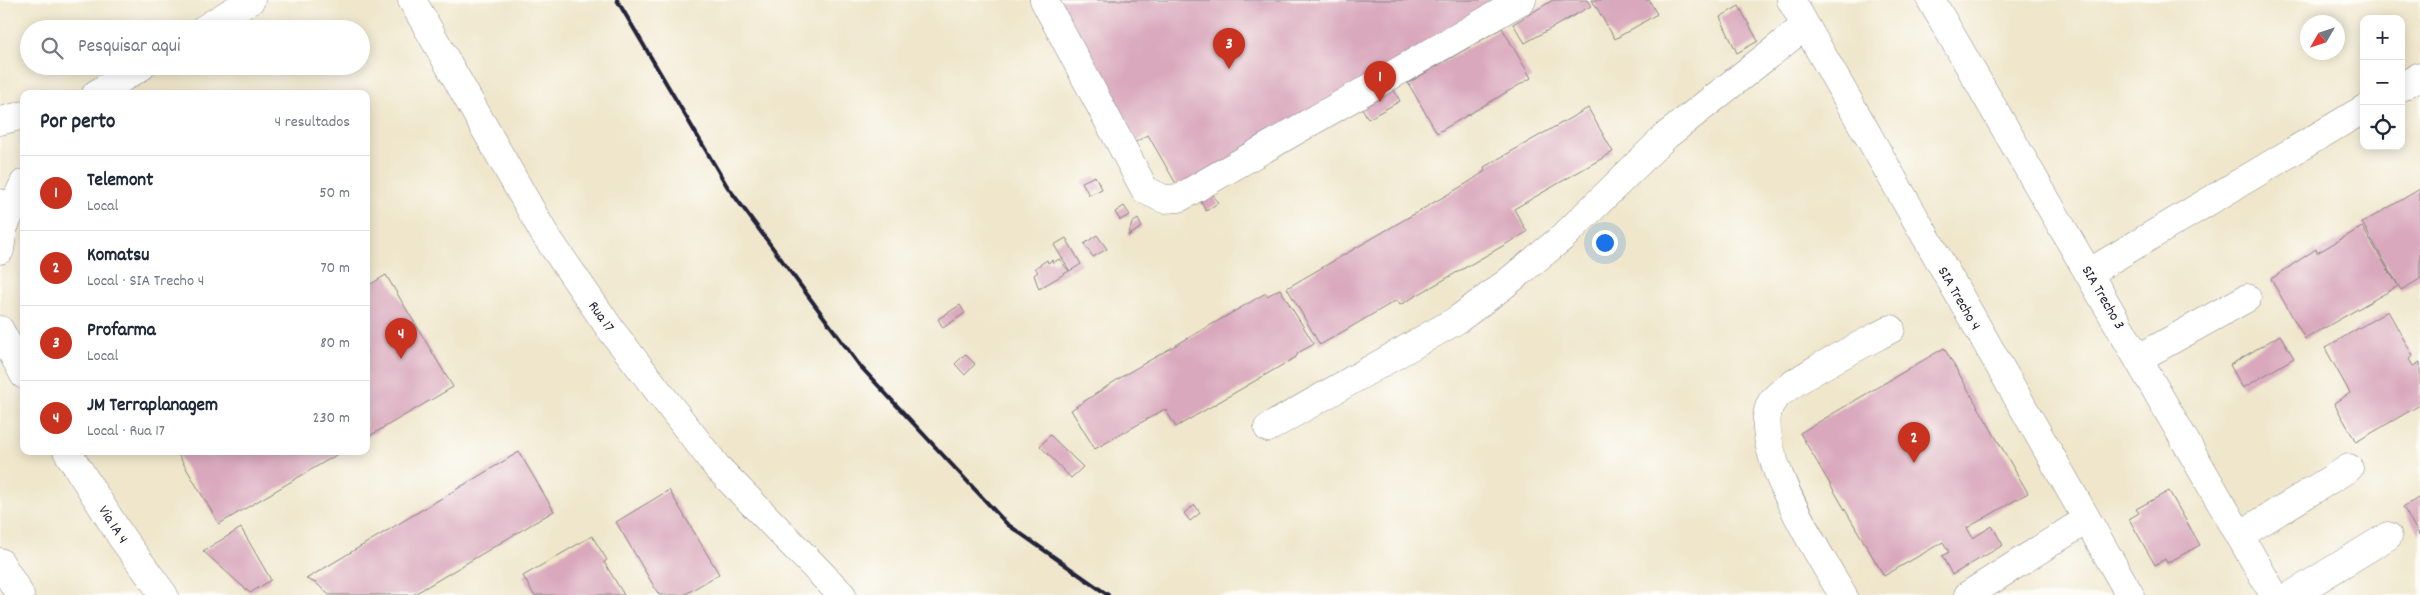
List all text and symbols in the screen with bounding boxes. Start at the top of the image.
north arrow [2300,15,2345,60]
map controls [2360,15,2405,150]
button: + [2360,15,2405,60]
search box [20,20,370,75]
pin: 3 [1213,28,1245,69]
icon: search [38,34,66,62]
text: Pesquisar aqui [78,34,180,61]
button: − [2360,60,2405,105]
pin: 1 [1364,61,1396,102]
button: locate [2360,105,2405,150]
text: Por perto [40,108,115,138]
text: 4 resultados [275,111,350,134]
text: Telemont [87,168,153,195]
text: 1 [54,182,58,205]
text: 50 m [319,182,350,205]
text: Local [87,195,118,218]
your location [1592,230,1618,256]
text: Komatsu [87,243,149,270]
text: 2 [53,257,60,280]
text: 70 m [320,257,350,280]
street label: SIA Trecho 3 [2075,262,2129,334]
street label: SIA Trecho 4 [1931,263,1985,335]
text: Local · SIA Trecho 4 [87,270,204,293]
street label: Rua 17 [582,297,619,337]
text: Profarma [87,318,156,345]
pin: 4 [385,318,417,359]
text: 3 [52,332,60,355]
text: 80 m [320,332,350,355]
text: Local [87,345,118,368]
text: JM Terraplanagem [87,393,218,420]
text: 4 [53,407,59,430]
text: 230 m [313,407,350,430]
text: Local · Rua 17 [87,420,165,443]
pin: 2 [1898,422,1930,463]
street label: Via 1A 4 [92,502,133,549]

